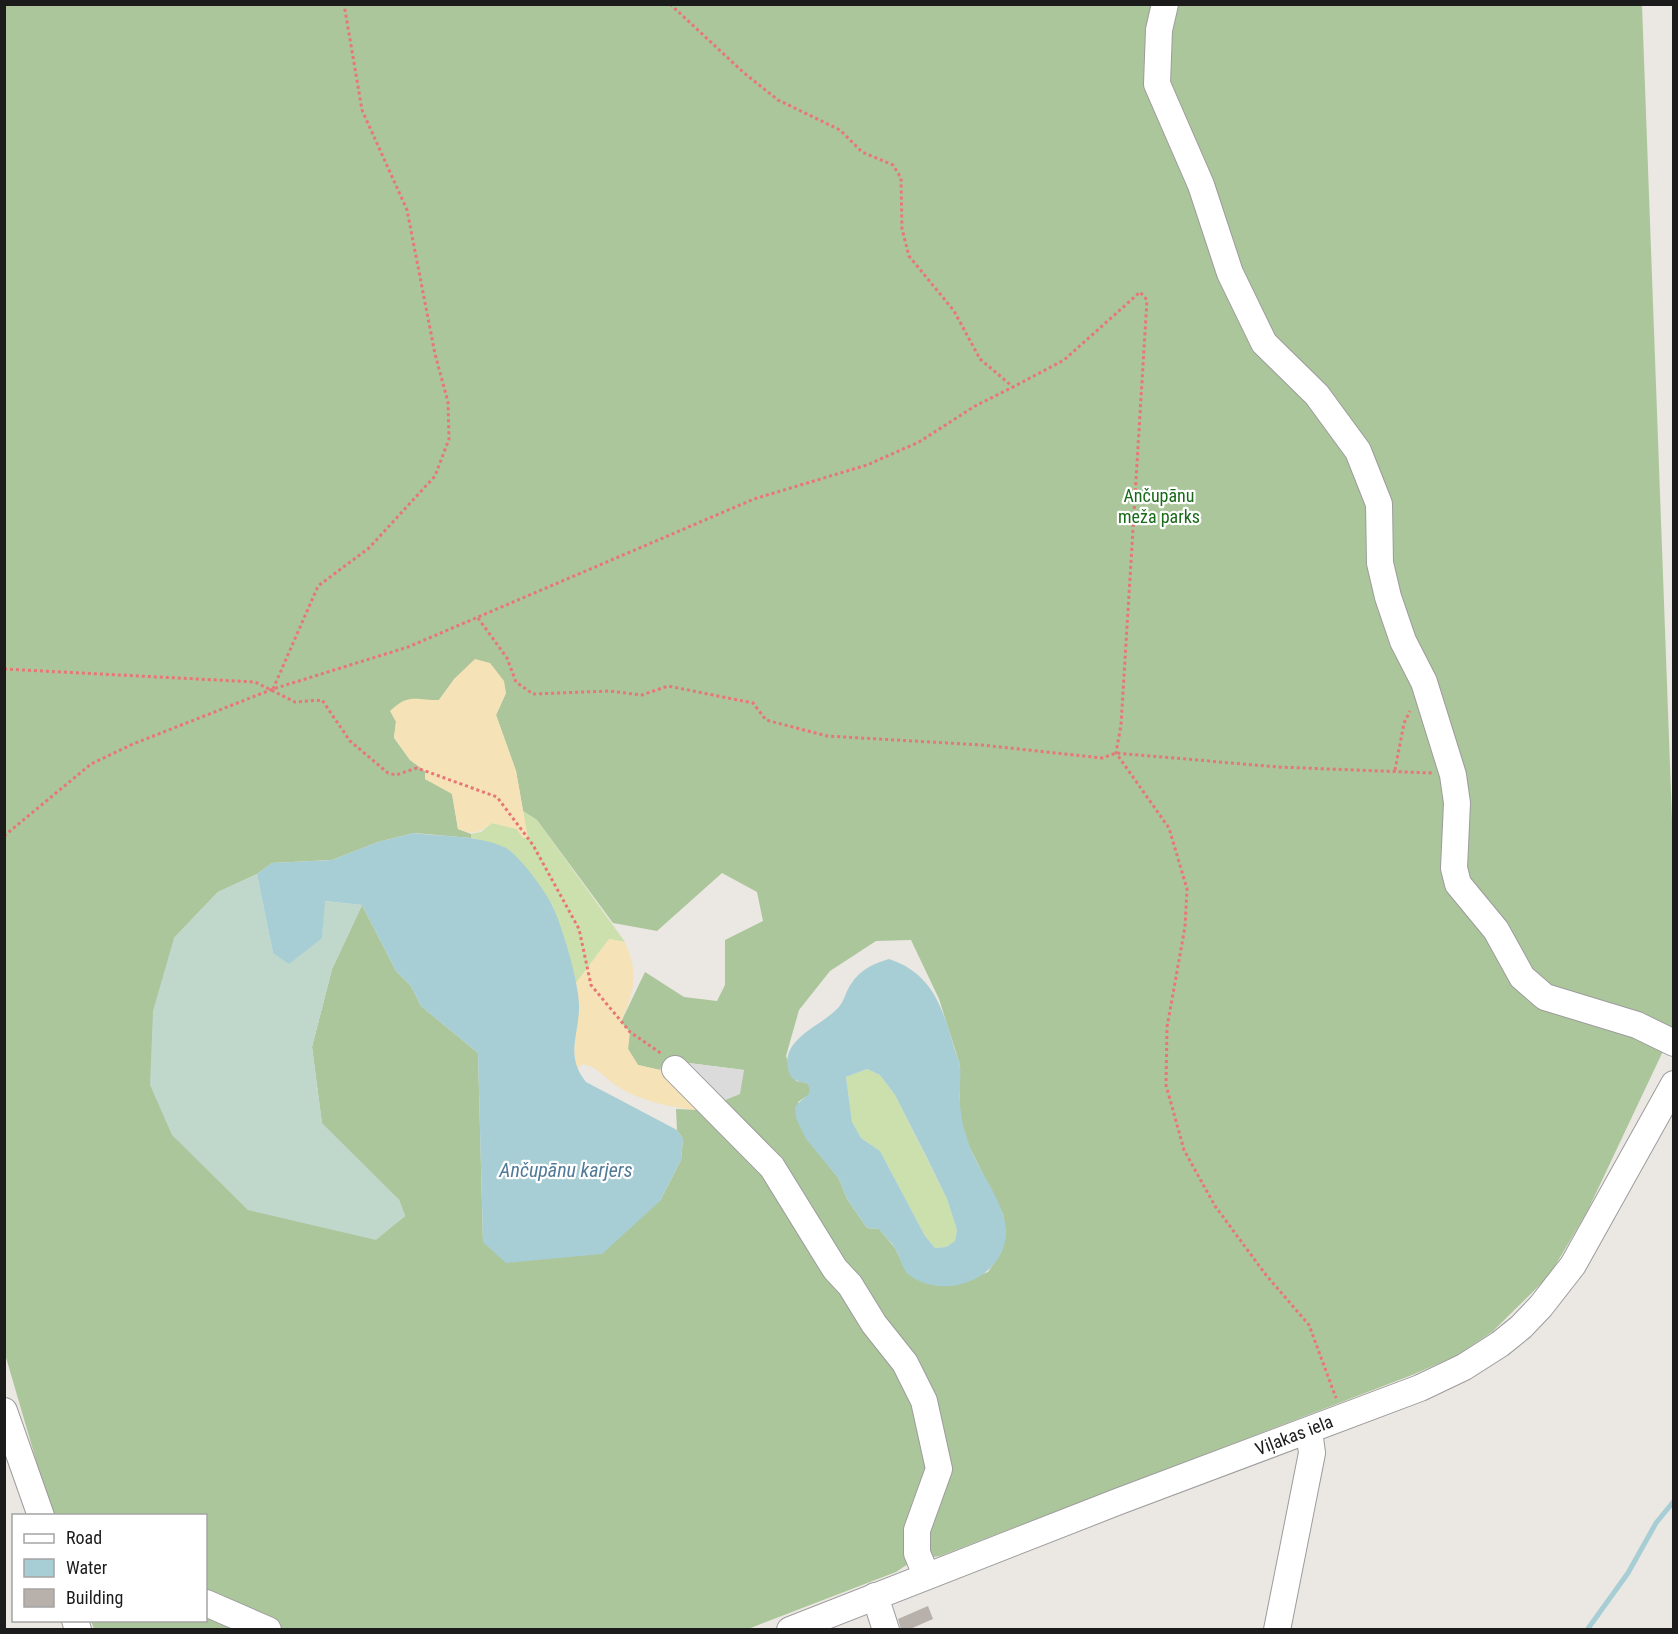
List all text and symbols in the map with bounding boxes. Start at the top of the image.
park label: Ančupānu meža parks [1118,485,1200,527]
water label: Ančupānu karjers [498,1158,633,1182]
street label: Viļakas iela [1252,1411,1336,1460]
legend [12,1514,207,1622]
text: Road [66,1527,102,1548]
text: Water [66,1557,108,1578]
text: Building [66,1587,123,1608]

